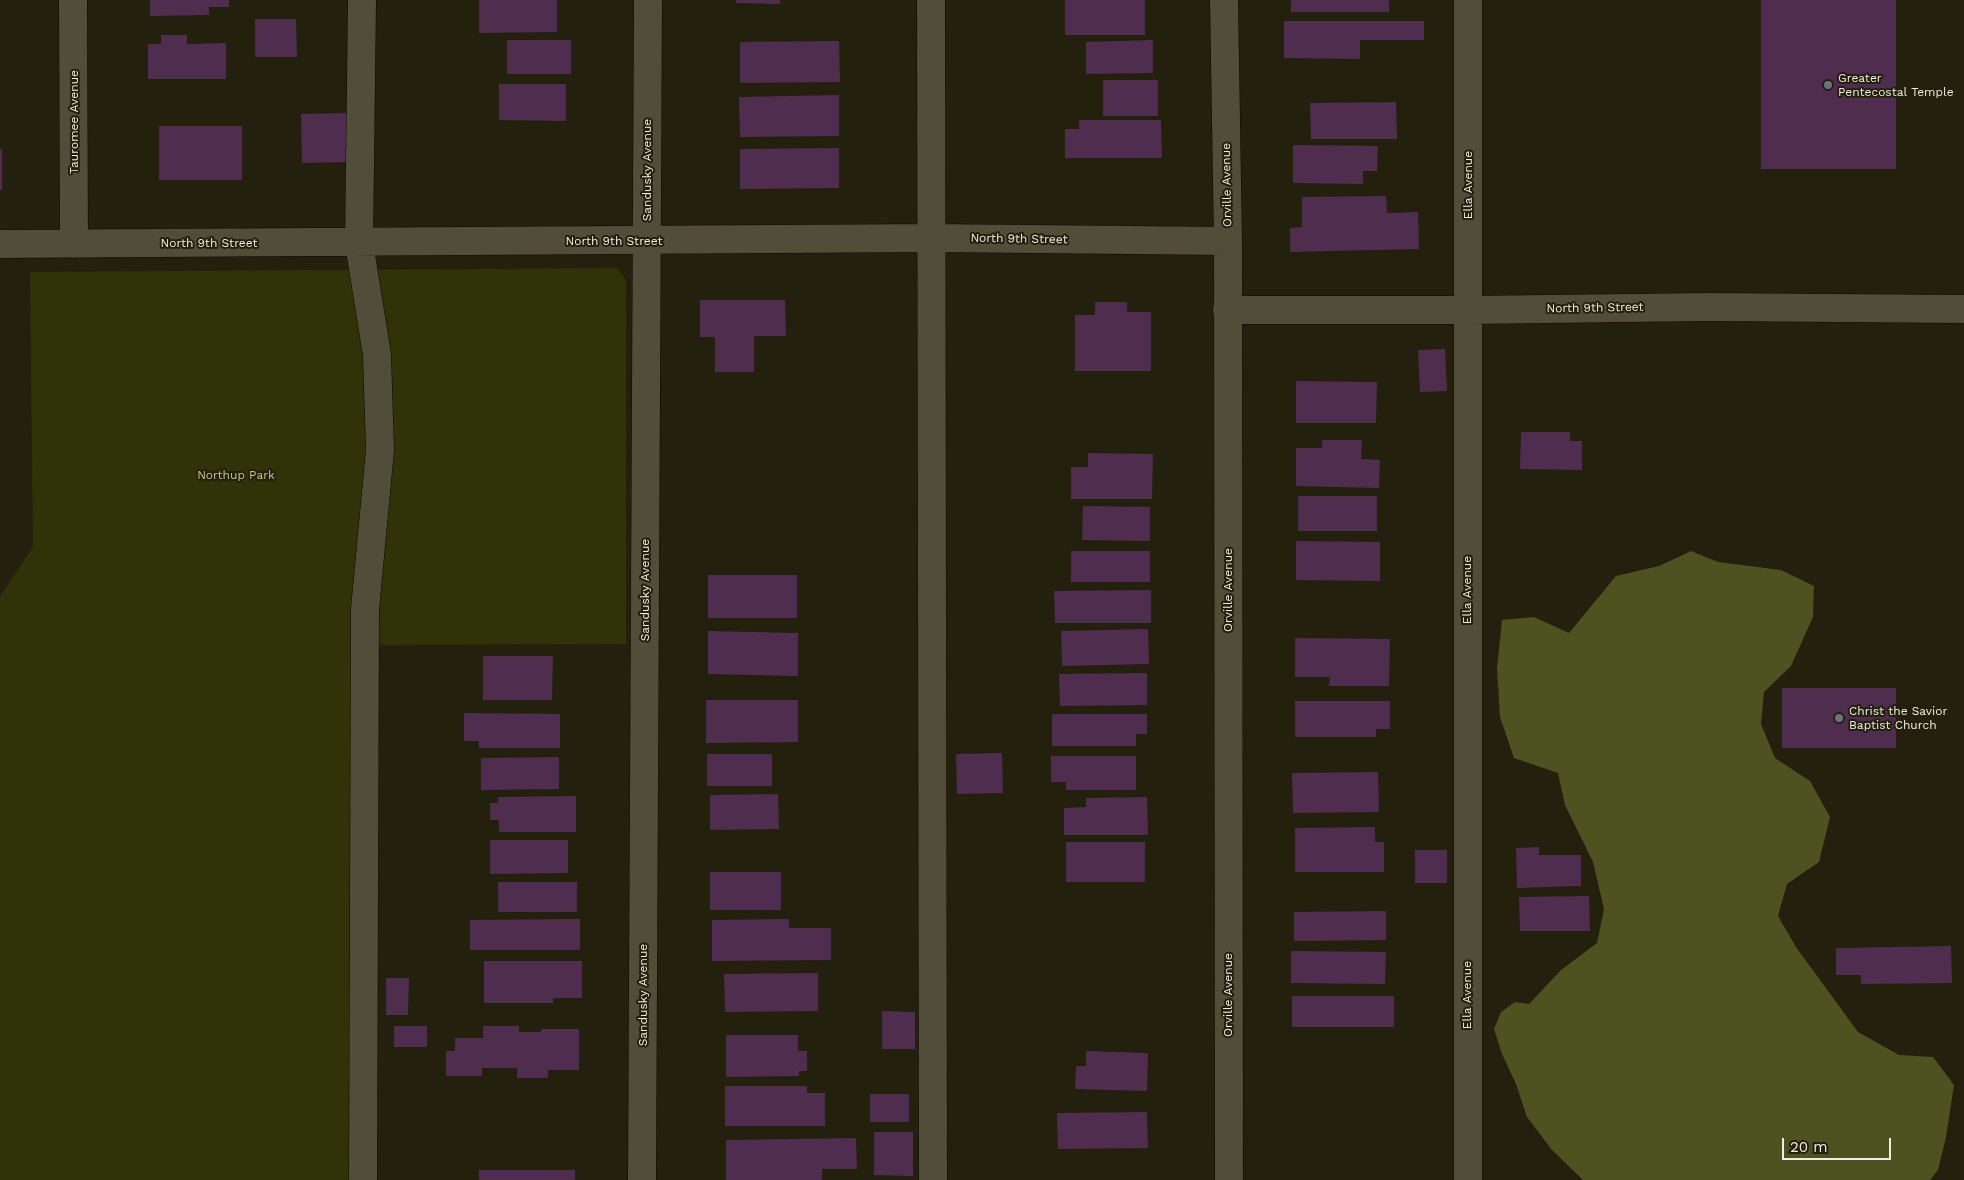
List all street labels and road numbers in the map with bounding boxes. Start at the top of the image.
street label: Tauromee Avenue [67,70,81,174]
street label: Sandusky Avenue [640,119,654,221]
street label: Orville Avenue [1219,143,1235,227]
street label: Ella Avenue [1461,151,1475,219]
street label: North 9th Street [970,231,1068,247]
street label: North 9th Street [565,234,663,248]
street label: North 9th Street [160,236,258,250]
street label: North 9th Street [1546,300,1644,316]
street label: Sandusky Avenue [638,539,652,641]
street label: Orville Avenue [1221,548,1235,632]
street label: Ella Avenue [1460,556,1474,624]
street label: Sandusky Avenue [636,944,650,1046]
street label: Orville Avenue [1221,953,1235,1037]
street label: Ella Avenue [1460,961,1474,1029]

